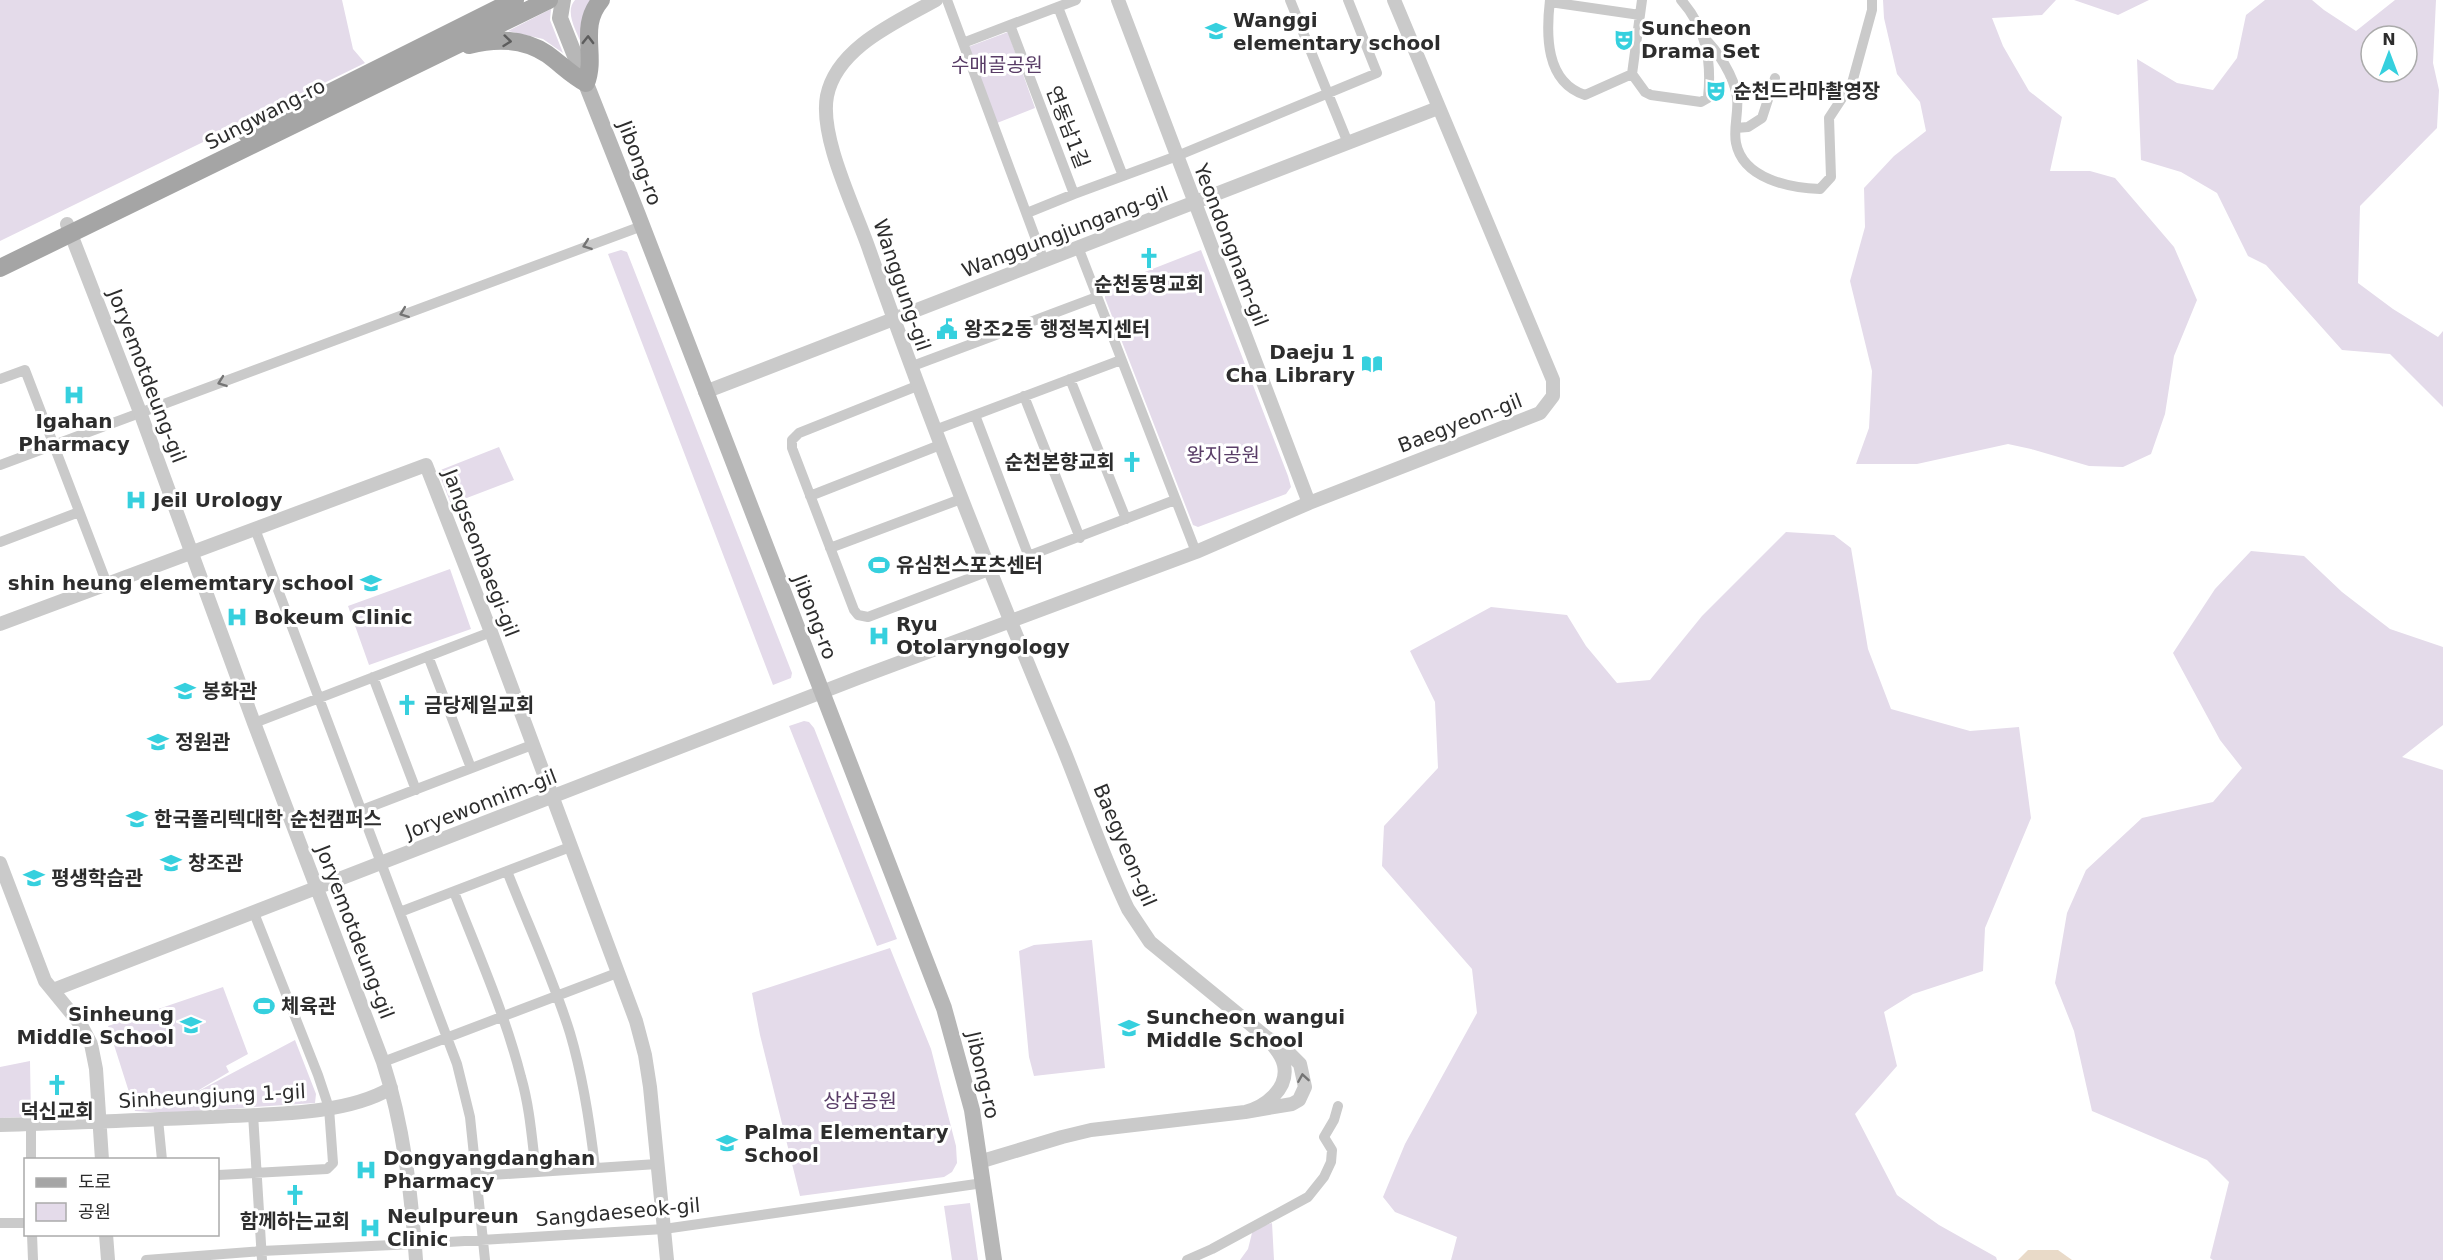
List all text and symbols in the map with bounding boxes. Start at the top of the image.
place label: Wanggi elementary school [1233,8,1441,55]
place label: Suncheon Drama Set [1641,16,1760,63]
school or university icon: Wanggi elementary school [1204,19,1228,43]
north arrow [2359,24,2419,84]
theatre icon: Suncheon Drama Set [1612,28,1636,52]
text: N [2382,30,2396,49]
one-way arrow [502,34,512,47]
one-way arrow [582,36,594,45]
park label: 수매골공원 [951,53,1043,77]
street label: Sungwang-ro [201,73,329,155]
theatre icon: 순천드라마촬영장 [1704,79,1728,103]
place label: 순천드라마촬영장 [1733,79,1880,103]
street label: 연동남1길 [1041,82,1095,172]
street label: Jibong-ro [612,115,667,209]
street label: Yeondongnam-gil [1189,159,1273,330]
street label: Wanggungjungang-gil [958,182,1172,282]
street label: Wanggung-gil [868,216,936,354]
one-way arrow [582,237,592,250]
church icon: 순천동명교회 [1137,246,1161,270]
place label: 순천동명교회 [1094,272,1204,296]
street label: Joryemotdeung-gil [102,284,191,466]
one-way arrow [399,306,410,319]
public building icon: 왕조2동 행정복지센터 [935,317,959,341]
place label: 왕조2동 행정복지센터 [964,317,1150,341]
place label: Daeju 1 Cha Library [1225,340,1355,387]
library icon: Daeju 1 Cha Library [1360,352,1384,376]
one-way arrow [217,374,227,387]
hospital icon: Igahan Pharmacy [62,383,86,407]
street label: Baegyeon-gil [1395,388,1525,458]
place label: Igahan Pharmacy [18,409,130,456]
park label: 왕지공원 [1186,443,1260,467]
place label: 순천본향교회 [1005,450,1115,474]
church icon: 순천본향교회 [1120,450,1144,474]
street label: Jangseonbaegi-gil [437,464,524,640]
hospital icon: Jeil Urology [124,488,148,512]
place label: Jeil Urology [151,488,282,512]
sports icon: 유심천스포츠센터 [867,553,891,577]
place label: 유심천스포츠센터 [896,553,1043,577]
street label: Jibong-ro [787,569,842,663]
place label: shin heung elememtary school [8,571,354,595]
school or university icon: shin heung elememtary school [359,571,383,595]
hospital icon: Bokeum Clinic [225,605,249,629]
place label: Bokeum Clinic [254,605,413,629]
place label: Ryu Otolaryngology [896,612,1070,659]
hospital icon: Ryu Otolaryngology [867,624,891,648]
school or university icon: 봉화관 [173,679,197,703]
place label: 봉화관 [202,679,258,703]
church icon: 금당제일교회 [395,693,419,717]
place label: 금당제일교회 [424,693,534,717]
school or university icon: 정원관 [146,730,170,754]
place label: 정원관 [175,730,231,754]
street label: Joryewonnim-gil [400,764,560,845]
street label: Baegyeon-gil [1088,780,1162,910]
school or university icon: 한국폴리텍대학 순천캠퍼스 [125,807,149,831]
place label: 한국폴리텍대학 순천캠퍼스 [154,807,382,831]
street label: Joryemotdeung-gil [310,840,399,1022]
school or university icon: 창조관 [159,851,183,875]
place label: 창조관 [188,851,244,875]
school or university icon: 평생학습관 [22,866,46,890]
place label: 평생학습관 [51,866,144,890]
sports icon: 체육관 [252,994,276,1018]
place label: 체육관 [281,994,337,1018]
place label: Sinheung Middle School [16,1002,174,1049]
place label: Suncheon wangui Middle School [1146,1005,1345,1052]
school or university icon: Sinheung Middle School [179,1013,203,1037]
school or university icon: Suncheon wangui Middle School [1117,1016,1141,1040]
street label: Jibong-ro [961,1027,1005,1121]
church icon: 덕신교회 [45,1073,69,1097]
one-way arrow [1297,1073,1310,1083]
street label: Sinheungjung 1-gil [118,1079,306,1113]
park label: 상삼공원 [823,1089,897,1113]
place label: 덕신교회 [20,1099,94,1123]
place label: Palma Elementary School [744,1120,948,1167]
school or university icon: Palma Elementary School [715,1131,739,1155]
place label: Dongyangdanghan Pharmacy [383,1146,595,1193]
legend [24,1158,219,1236]
hospital icon: Dongyangdanghan Pharmacy [354,1158,378,1182]
text: 도로 [78,1171,111,1192]
church icon: 함께하는교회 [283,1183,307,1207]
street label: Sangdaeseok-gil [535,1193,701,1231]
text: 공원 [78,1201,111,1222]
place label: Neulpureun Clinic [387,1204,519,1251]
place label: 함께하는교회 [240,1209,350,1233]
hospital icon: Neulpureun Clinic [358,1216,382,1240]

